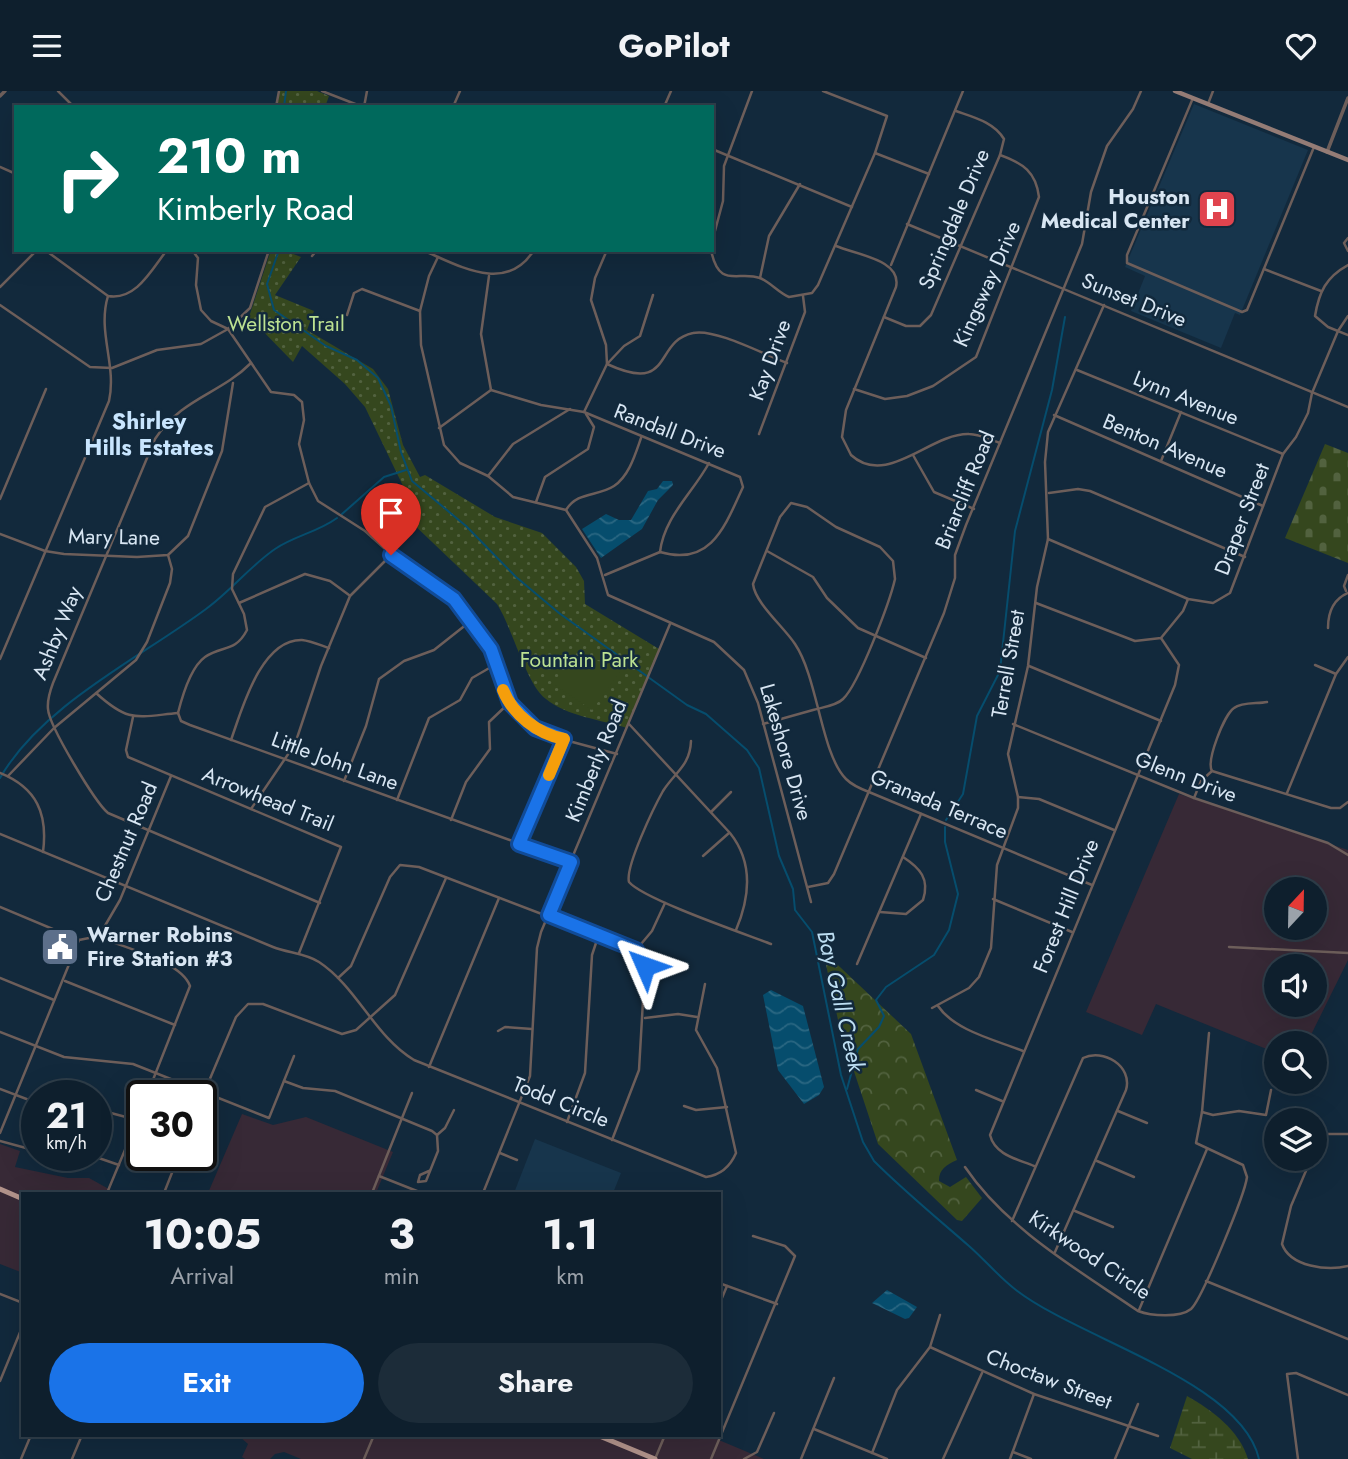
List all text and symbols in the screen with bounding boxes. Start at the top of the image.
text: GoPilot [618,23,730,69]
icon: menu [28,27,66,65]
icon: heart [1282,27,1320,65]
text: 210 m [157,121,301,191]
icon: right [42,133,133,224]
street label: Springdale Drive [911,144,997,294]
place label: Houston Medical Center [1041,182,1190,236]
text: Kimberly Road [157,186,354,232]
hospital icon: Houston Medical Center [1196,188,1238,230]
street label: Kingsway Drive [946,216,1028,352]
street label: Sunset Drive [1077,265,1191,335]
park label: Wellston Trail [227,309,345,339]
street label: Kay Drive [742,315,799,405]
street label: Lynn Avenue [1129,363,1243,433]
street label: Randall Drive [610,396,730,466]
district label: Shirley Hills Estates [84,404,214,464]
street label: Benton Avenue [1098,406,1232,486]
street label: Briarcliff Road [928,426,1002,554]
street label: Draper Street [1207,459,1277,579]
pin [361,483,421,555]
icon: arrive [372,494,410,532]
street label: Mary Lane [68,521,160,553]
street label: Ashby Way [25,581,90,684]
street label: Terrell Street [984,608,1032,720]
park label: Fountain Park [520,645,639,675]
street label: Lakeshore Drive [752,680,820,824]
street label: Kimberly Road [558,695,634,827]
street label: Little John Lane [267,724,403,798]
street label: Glenn Drive [1131,744,1241,810]
street label: Arrowhead Trail [198,759,338,839]
street label: Granada Terrace [866,761,1013,847]
street label: Chestnut Road [87,777,165,907]
street label: Forest Hill Drive [1026,834,1107,977]
north arrow [1264,877,1326,940]
map controls [1264,877,1327,1171]
place label: Warner Robins Fire Station #3 [87,920,233,974]
public building icon: Warner Robins Fire Station #3 [39,926,81,968]
water label: Bay Gall Creek [808,927,874,1076]
position arrow [608,929,682,1003]
button: sound [1264,954,1327,1017]
button: search [1264,1031,1327,1094]
street label: Todd Circle [508,1069,614,1135]
speed limit sign: 30 [126,1080,217,1171]
text: 21 [46,1091,87,1141]
button: layers [1264,1108,1327,1171]
text: km/h [46,1130,87,1156]
street label: Kirkwood Circle [1023,1203,1157,1307]
text: 10:05 [144,1204,261,1265]
text: 3 [389,1204,415,1265]
text: 1.1 [542,1204,598,1265]
text: Arrival [171,1259,234,1293]
text: min [384,1259,420,1293]
text: km [556,1259,584,1293]
street label: Choctaw Street [982,1341,1116,1417]
button: Exit [49,1343,364,1423]
button: Share [378,1343,693,1423]

